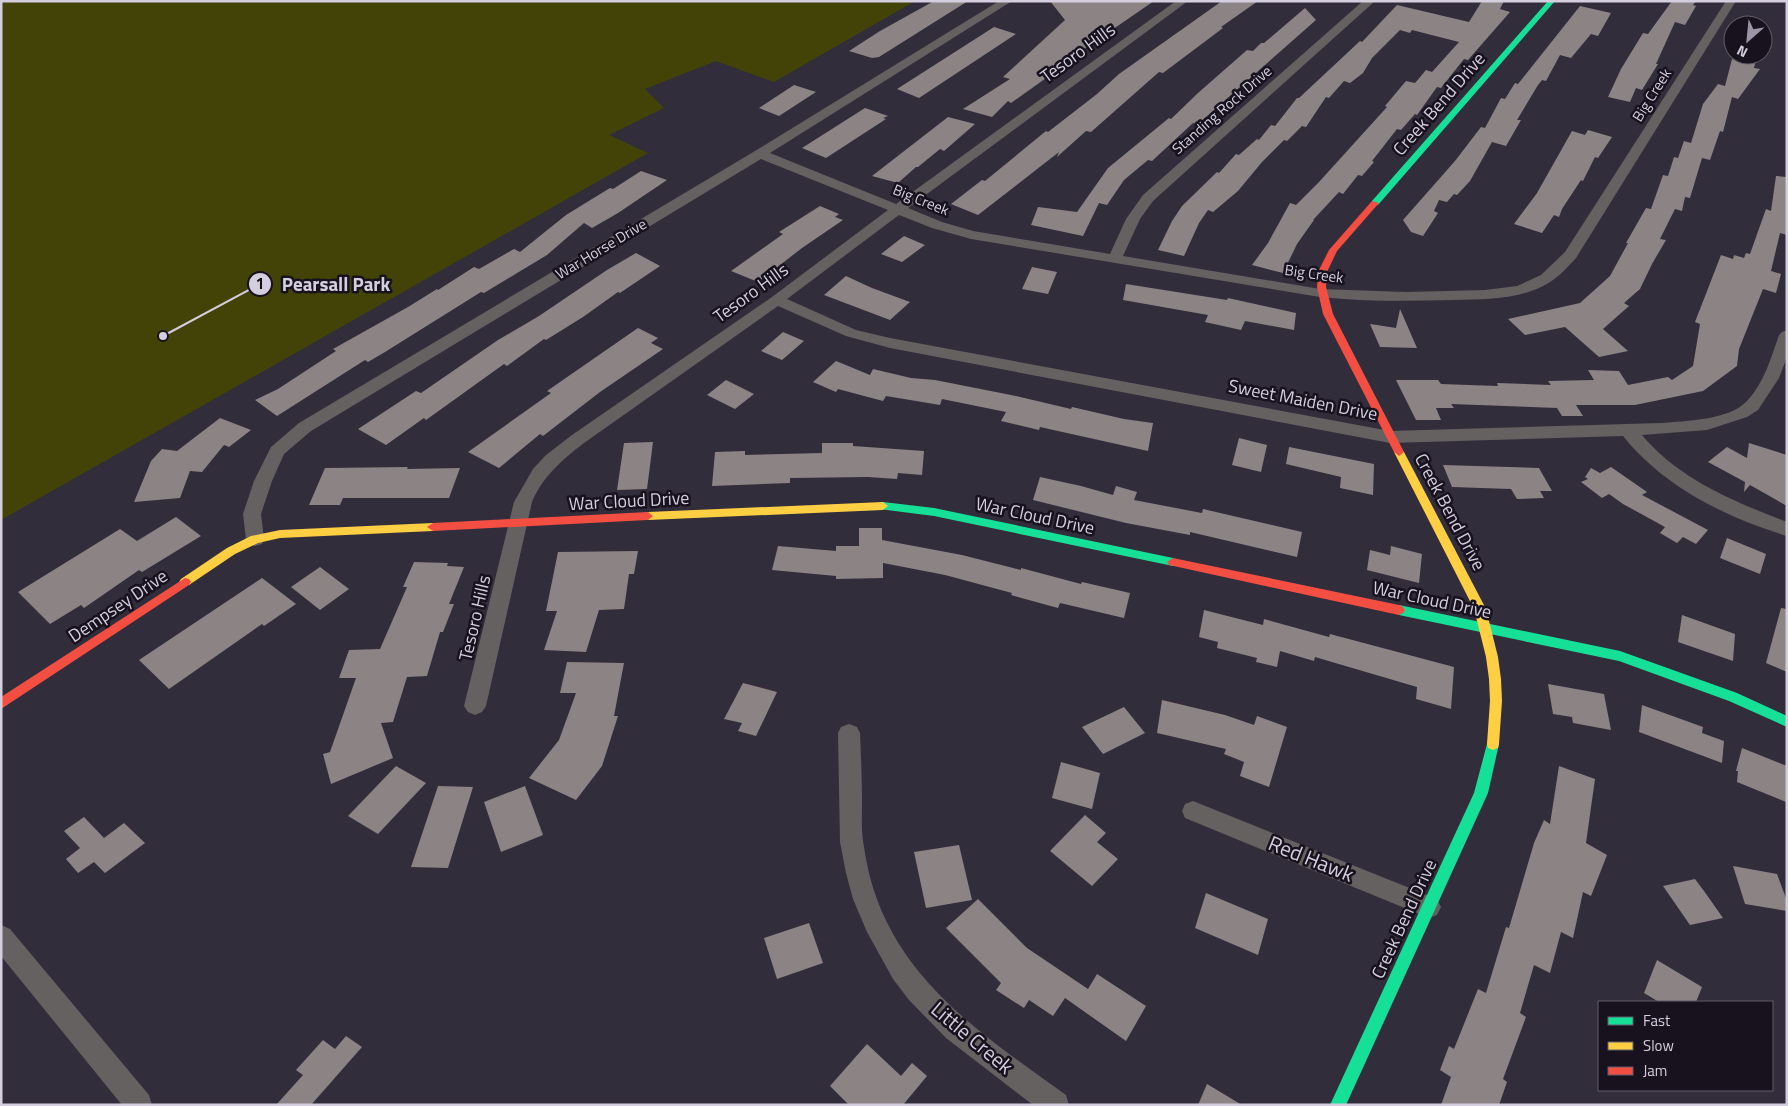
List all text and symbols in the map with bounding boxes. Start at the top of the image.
north arrow [1723,15,1773,65]
street label: Tesoro Hills [1035,16,1121,89]
text: N [1733,40,1751,64]
street label: Creek Bend Drive [1386,46,1491,161]
street label: Standing Rock Drive [1167,60,1277,160]
street label: Big Creek [1626,64,1677,126]
street label: Big Creek [890,178,953,221]
street label: War Horse Drive [551,212,651,285]
street label: Tesoro Hills [708,256,794,329]
street label: Big Creek [1283,258,1345,289]
callout: Pearsall Park [247,267,401,301]
text: Pearsall Park [282,269,390,298]
text: 1 [256,272,264,295]
street label: Sweet Maiden Drive [1226,372,1380,427]
street label: Creek Bend Drive [1408,448,1493,575]
street label: War Cloud Drive [568,484,690,517]
street label: War Cloud Drive [973,490,1097,541]
street label: Dempsey Drive [63,562,173,649]
street label: Tesoro Hills [452,572,497,663]
street label: War Cloud Drive [1370,574,1494,625]
street label: Red Hawk [1264,826,1359,890]
street label: Creek Bend Drive [1364,855,1443,983]
street label: Little Creek [924,993,1021,1081]
legend [1598,1001,1773,1091]
text: Fast [1643,1009,1671,1032]
text: Slow [1643,1034,1674,1057]
text: Jam [1643,1059,1667,1082]

